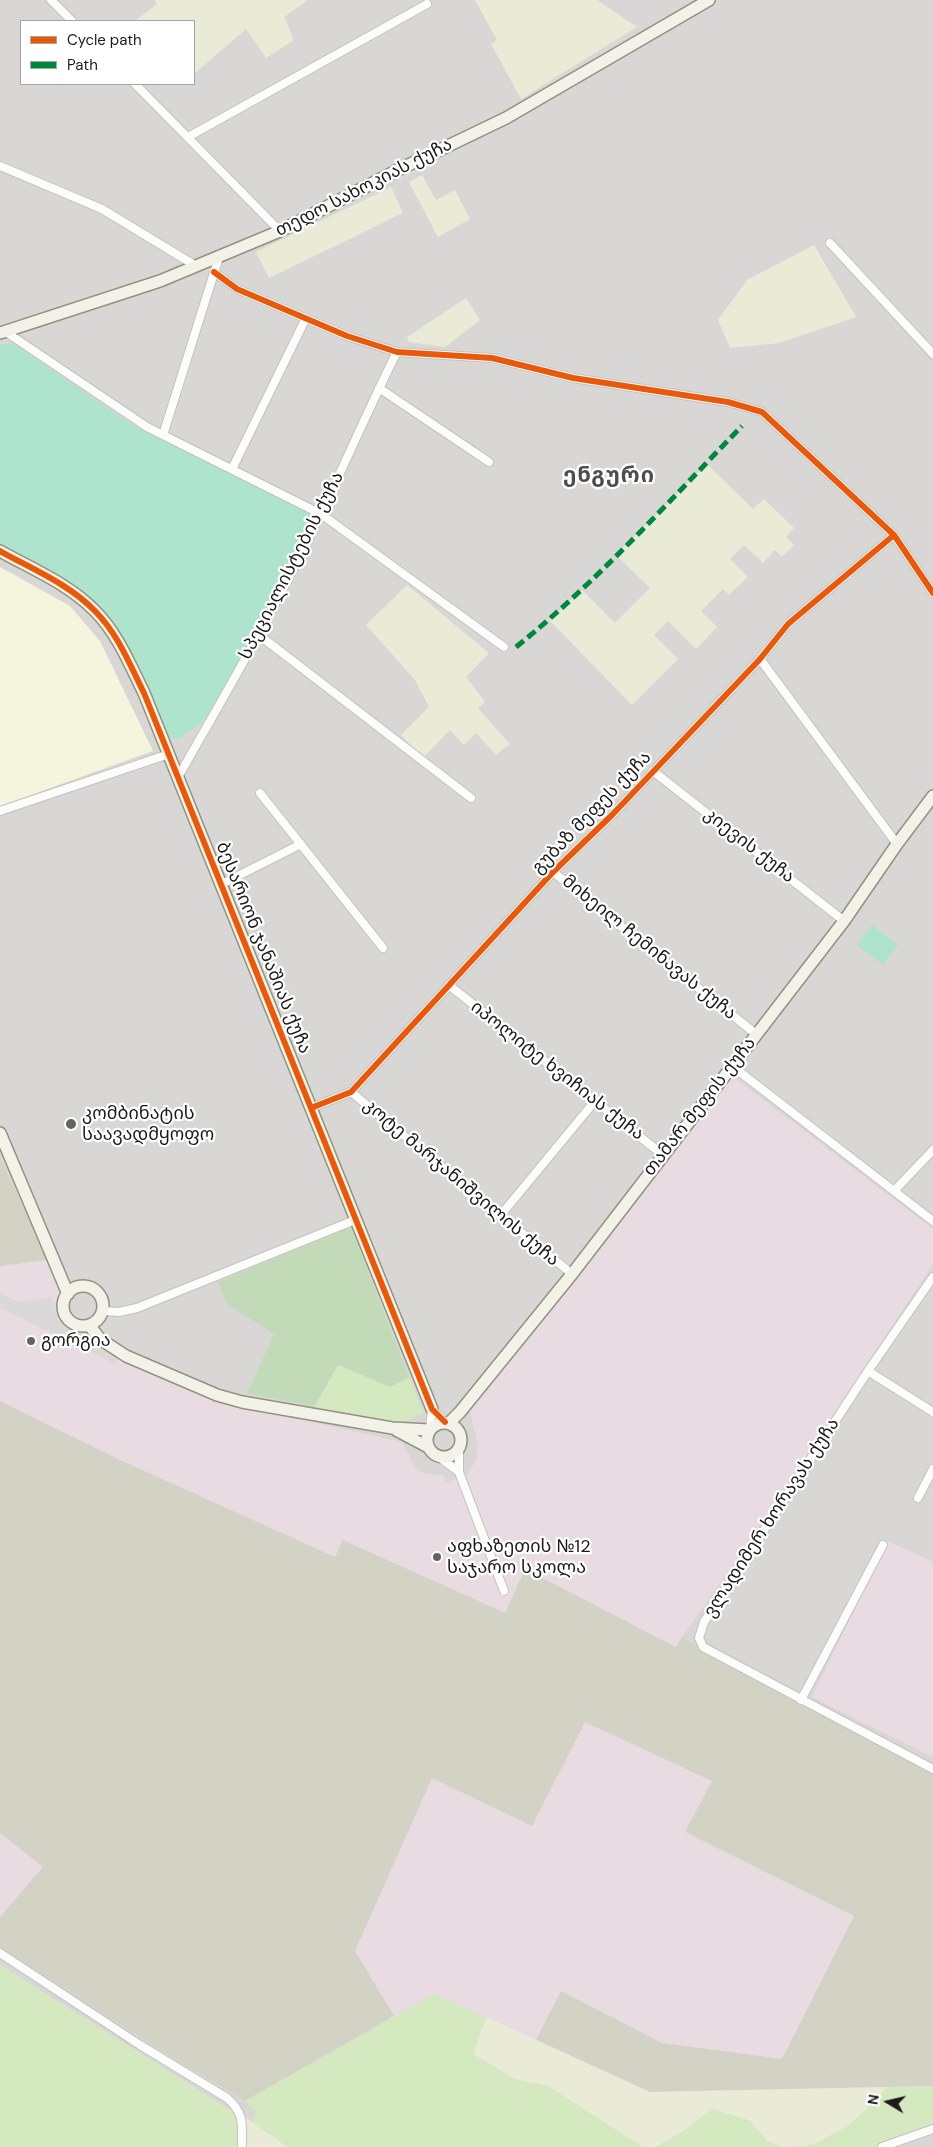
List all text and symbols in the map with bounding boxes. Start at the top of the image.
legend [20,20,195,85]
text: Cycle path [67,30,142,50]
text: Path [67,55,98,75]
street label: თედო სახოკიას ქუჩა [272,134,456,242]
district label: ენგური [562,463,656,489]
street label: სპეციალისტების ქუჩა [235,469,349,663]
street label: გუბაზ მეფეს ქუჩა [528,747,656,879]
street label: კიევის ქუჩა [699,804,799,888]
street label: ბესარიონ ჯანაშიას ქუჩა [211,839,315,1057]
street label: მიხეილ ჩემინავას ქუჩა [558,871,740,1025]
street label: იპოლიტე ხვიჩიას ქუჩა [466,997,648,1145]
street label: თამარ მეფის ქუჩა [639,1033,761,1181]
street label: კოტე მარჯანიშვილის ქუჩა [359,1095,563,1271]
place label: კომბინატის საავადმყოფო [82,1103,214,1146]
marker: კომბინატის საავადმყოფო [64,1117,78,1131]
place label: გორგია [41,1330,111,1352]
marker: გორგია [25,1335,37,1347]
street label: ვლადიმერ ხორავას ქუჩა [699,1414,845,1622]
place label: აფხაზეთის №12 საჯარო სკოლა [447,1536,591,1578]
marker: აფხაზეთის №12 საჯარო სკოლა [431,1551,443,1563]
north arrow [863,2077,913,2127]
text: N [863,2093,883,2106]

